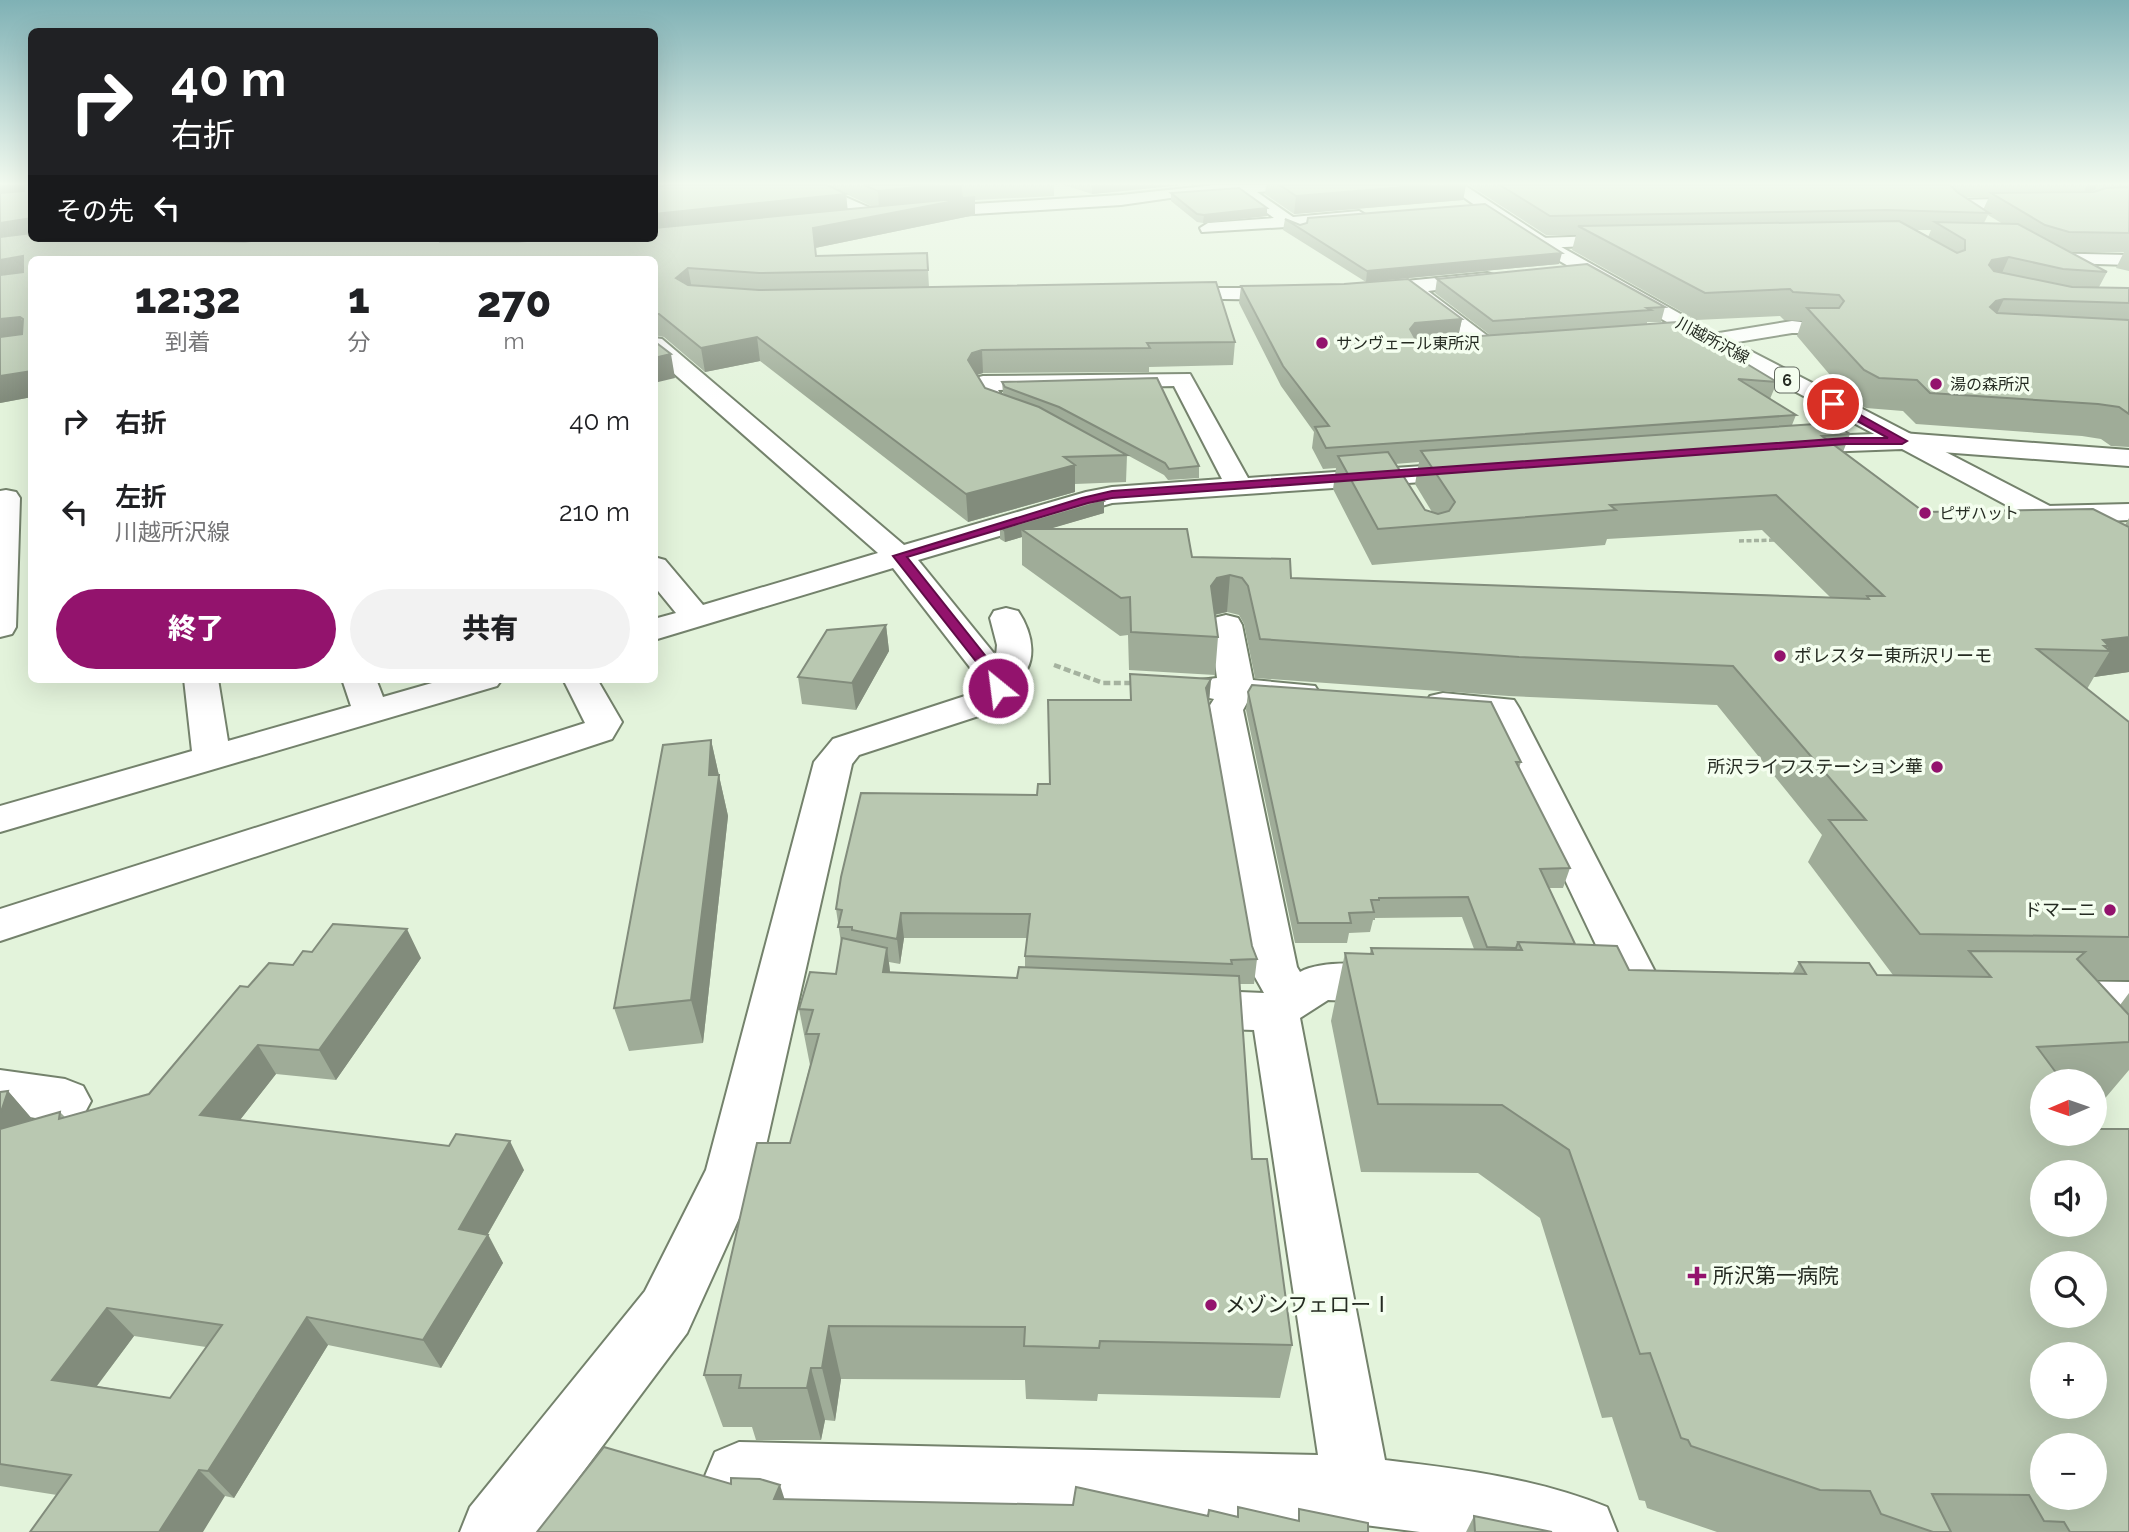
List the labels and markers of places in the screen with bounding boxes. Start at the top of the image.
place label: サンヴェール東所沢 [1336,334,1480,353]
marker: サンヴェール東所沢 [1314,335,1330,351]
pin [1803,374,1863,434]
place label: 湯の森所沢 [1950,375,2030,394]
marker: 湯の森所沢 [1928,376,1944,392]
place label: ピザハット [1939,504,2019,523]
marker: ピザハット [1917,505,1933,521]
place label: ポレスター東所沢リーモ [1794,645,1992,666]
marker: ポレスター東所沢リーモ [1772,648,1788,664]
place label: 所沢ライフステーション華 [1707,756,1923,777]
marker: 所沢ライフステーション華 [1929,759,1945,775]
place label: ドマーニ [2024,899,2096,920]
marker: ドマーニ [2102,902,2118,918]
place label: 所沢第一病院 [1713,1263,1839,1288]
marker: 所沢第一病院 [1687,1266,1707,1286]
place label: メゾンフェローⅠ [1225,1292,1392,1317]
marker: メゾンフェローⅠ [1203,1297,1219,1313]

